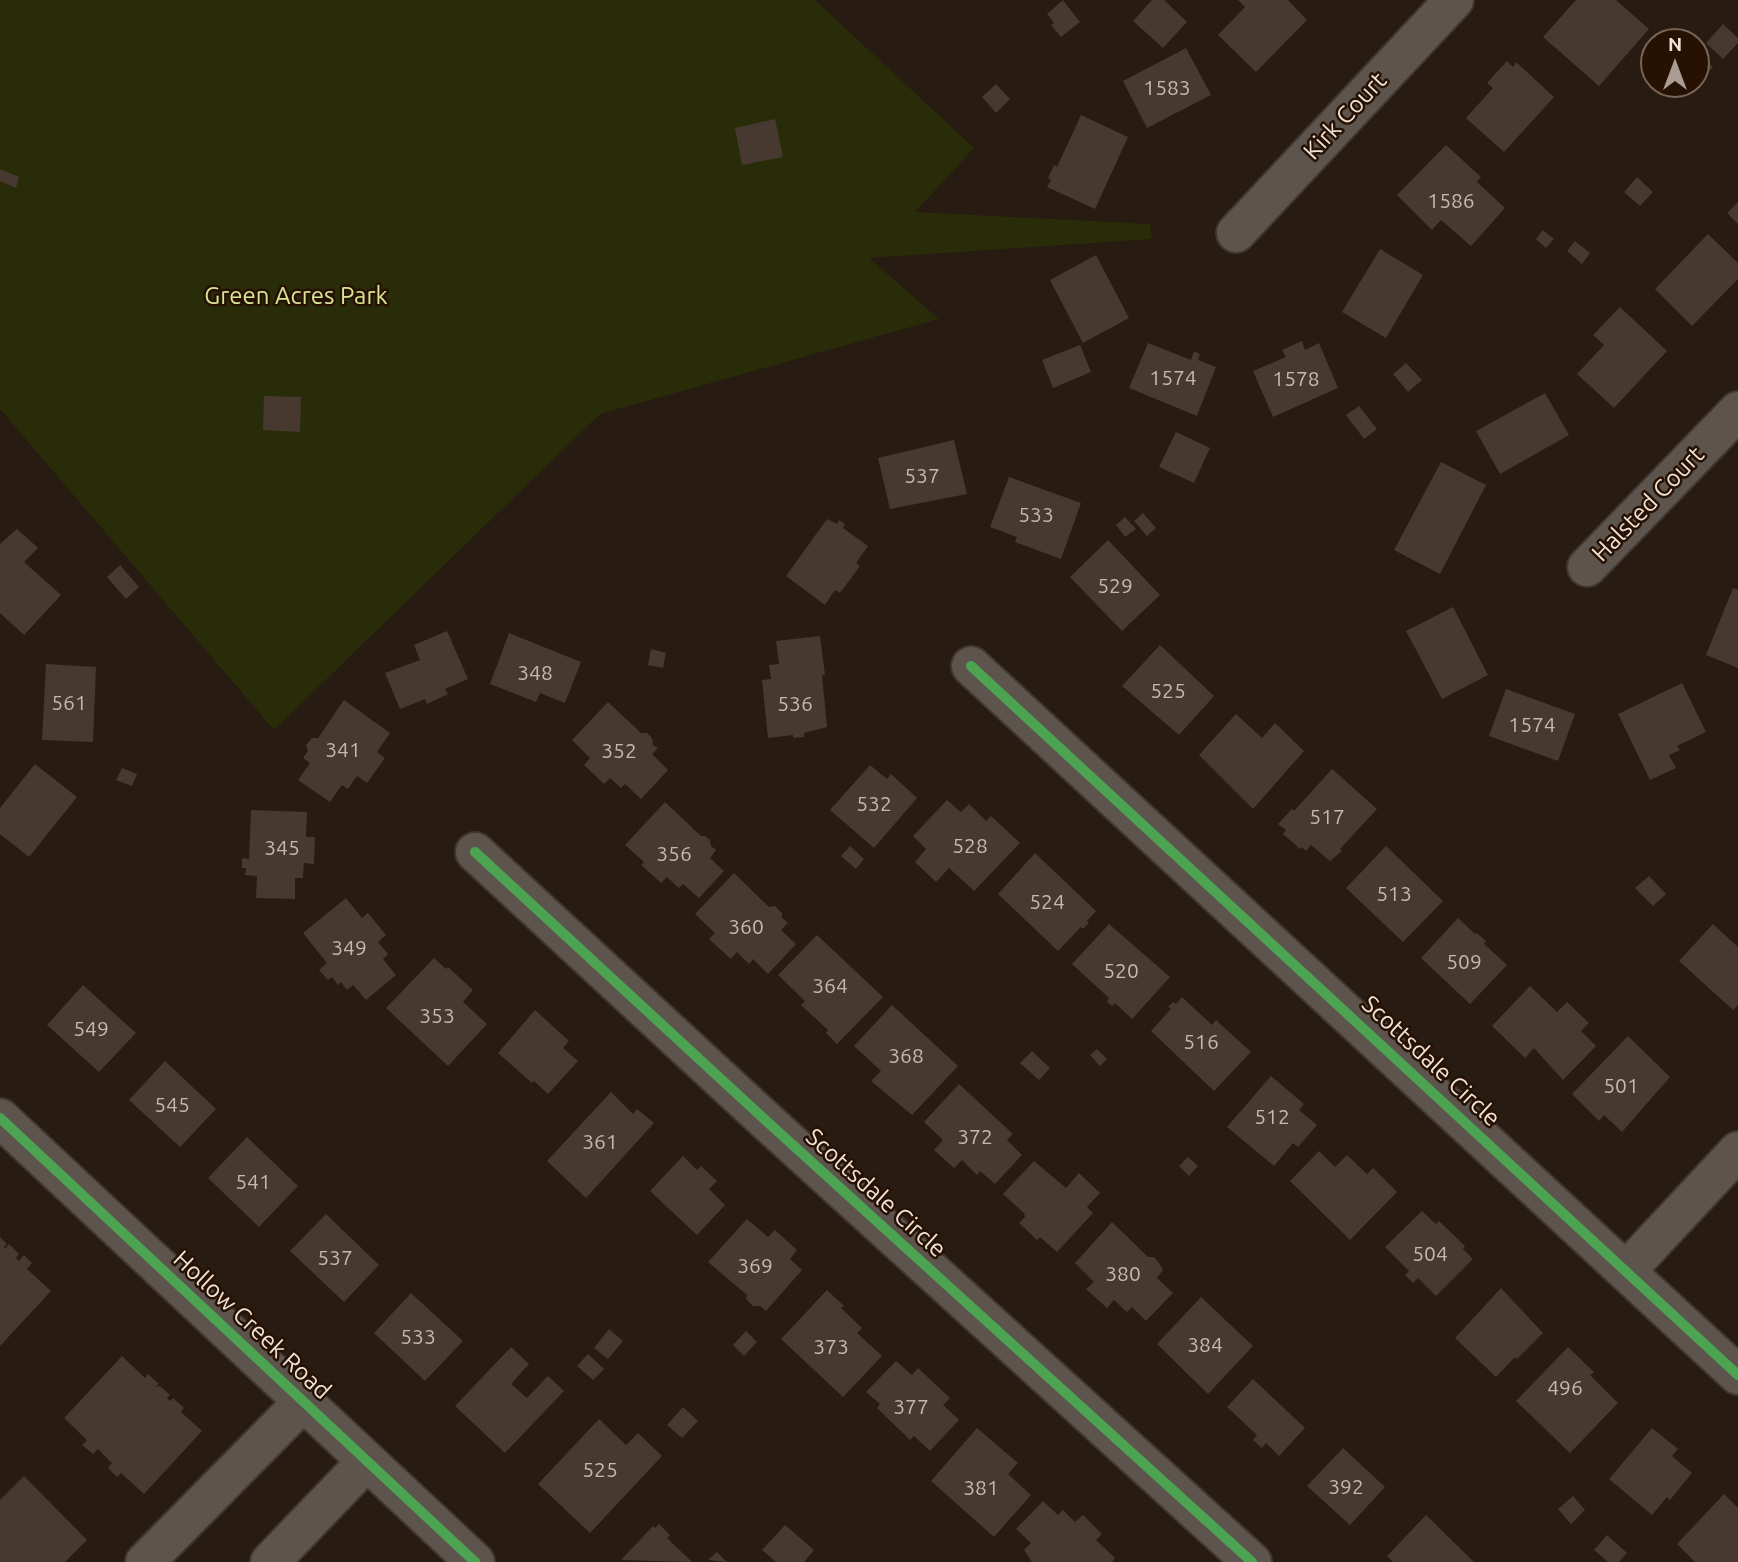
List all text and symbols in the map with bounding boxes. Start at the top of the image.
north arrow [1640,28,1710,98]
text: N [1668,33,1682,55]
street label: Kirk Court [1297,66,1393,166]
house number: 1583 [1143,75,1191,101]
house number: 1586 [1427,188,1475,214]
park label: Green Acres Park [204,282,388,310]
house number: 1574 [1149,365,1197,391]
house number: 1578 [1272,366,1320,392]
street label: Halsted Court [1586,440,1710,568]
house number: 537 [904,463,940,489]
house number: 533 [1018,502,1054,528]
house number: 529 [1097,573,1133,599]
house number: 348 [517,660,553,686]
house number: 525 [1150,678,1186,704]
house number: 561 [51,690,87,716]
house number: 536 [777,691,813,717]
house number: 1574 [1508,712,1556,738]
house number: 341 [325,737,361,763]
house number: 352 [601,738,637,764]
house number: 532 [856,791,892,817]
house number: 517 [1309,804,1345,830]
house number: 528 [952,833,988,859]
house number: 345 [264,835,300,861]
house number: 356 [656,841,692,867]
house number: 513 [1376,881,1412,907]
house number: 524 [1029,889,1065,915]
house number: 360 [728,914,764,940]
house number: 349 [331,935,367,961]
house number: 509 [1446,949,1482,975]
house number: 520 [1103,958,1139,984]
house number: 364 [812,973,848,999]
street label: Scottsdale Circle [1356,990,1506,1132]
house number: 353 [419,1003,455,1029]
house number: 549 [73,1016,109,1042]
house number: 516 [1183,1029,1219,1055]
house number: 368 [888,1043,924,1069]
house number: 501 [1603,1073,1639,1099]
house number: 545 [154,1092,190,1118]
house number: 512 [1254,1104,1290,1130]
street label: Scottsdale Circle [800,1123,952,1263]
house number: 372 [957,1124,993,1150]
house number: 361 [582,1129,618,1155]
house number: 541 [235,1169,271,1195]
house number: 504 [1412,1241,1448,1267]
street label: Hollow Creek Road [167,1245,337,1405]
house number: 537 [317,1245,353,1271]
house number: 369 [737,1253,773,1279]
house number: 380 [1105,1261,1141,1287]
house number: 533 [400,1324,436,1350]
house number: 384 [1187,1332,1223,1358]
house number: 373 [813,1334,849,1360]
house number: 496 [1547,1375,1583,1401]
house number: 377 [893,1394,929,1420]
house number: 525 [582,1457,618,1483]
house number: 392 [1328,1474,1364,1500]
house number: 381 [963,1475,999,1501]

